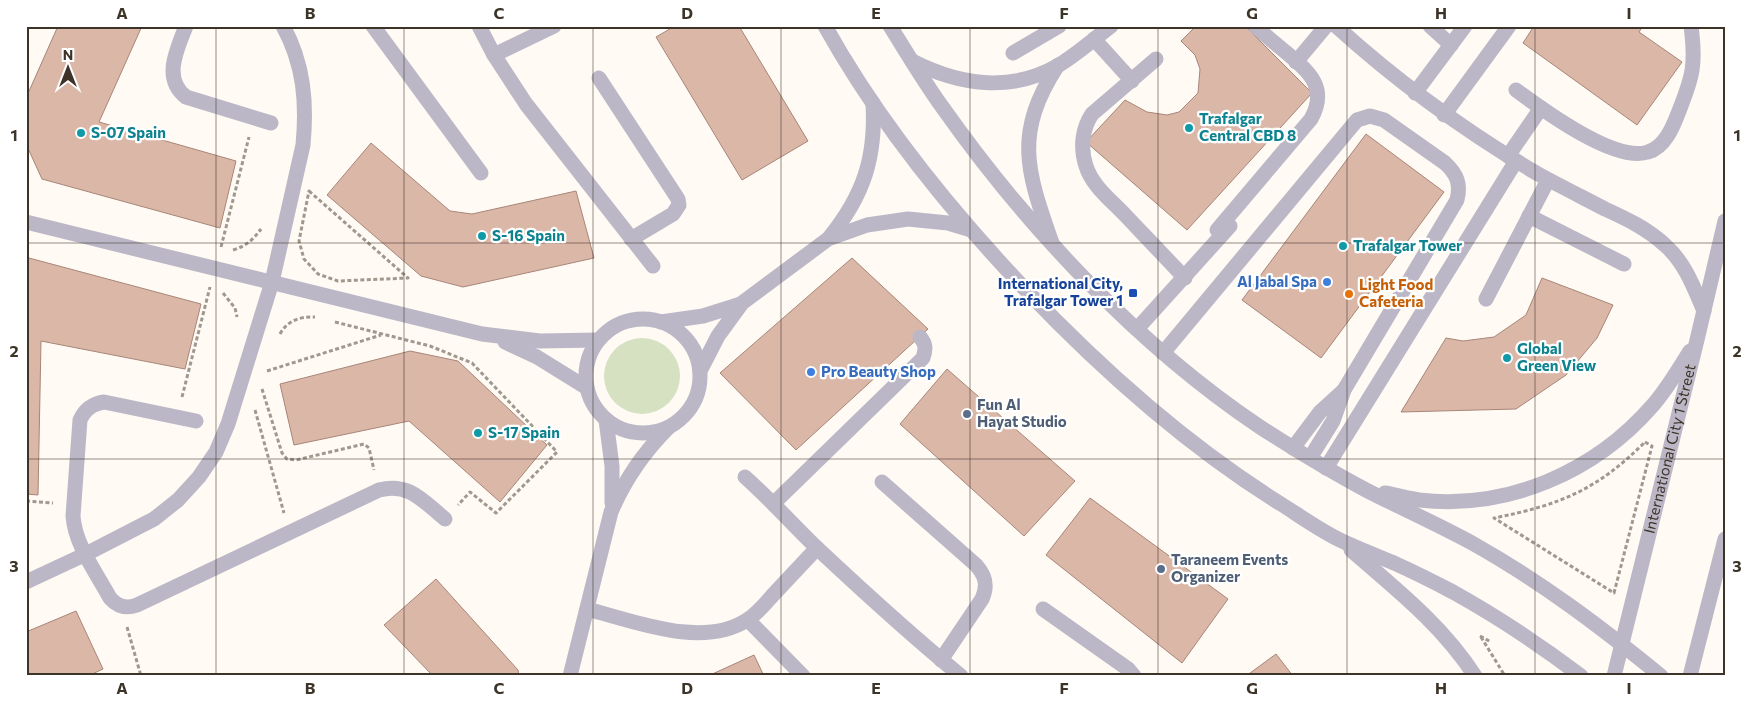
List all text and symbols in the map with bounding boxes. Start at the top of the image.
text: A [116,3,128,22]
text: B [305,3,316,22]
text: C [494,3,505,22]
text: D [681,3,693,22]
text: E [871,3,881,22]
text: F [1059,3,1069,22]
text: G [1246,3,1258,22]
text: H [1435,3,1447,22]
text: I [1626,3,1632,22]
north arrow [42,42,92,92]
text: N [63,46,73,63]
place label: Trafalgar Central CBD 8 [1199,109,1296,144]
marker: Trafalgar Central CBD 8 [1183,122,1195,134]
place label: S-07 Spain [91,123,166,141]
text: 1 [10,125,18,144]
text: 1 [1733,125,1741,144]
marker: S-07 Spain [75,127,87,139]
place label: S-16 Spain [492,226,565,244]
marker: S-16 Spain [476,230,488,242]
place label: Trafalgar Tower [1353,236,1462,254]
marker: Trafalgar Tower [1337,240,1349,252]
place label: Al Jabal Spa [1237,272,1317,290]
place label: International City, Trafalgar Tower 1 [998,274,1123,309]
place label: Light Food Cafeteria [1359,275,1433,310]
marker: Al Jabal Spa [1321,276,1333,288]
marker: International City, Trafalgar Tower 1 [1127,287,1139,299]
marker: Light Food Cafeteria [1343,288,1355,300]
place label: Global Green View [1517,339,1597,374]
text: 2 [9,341,19,360]
text: 2 [1732,341,1742,360]
marker: Global Green View [1501,352,1513,364]
place label: Pro Beauty Shop [821,362,936,380]
street label: International City 1 Street [1640,362,1699,535]
marker: Pro Beauty Shop [805,366,817,378]
place label: Fun Al Hayat Studio [977,395,1067,430]
marker: Fun Al Hayat Studio [961,408,973,420]
place label: S-17 Spain [488,423,560,441]
marker: S-17 Spain [472,427,484,439]
place label: Taraneem Events Organizer [1171,550,1288,585]
text: 3 [9,556,19,575]
text: 3 [1732,556,1742,575]
marker: Taraneem Events Organizer [1155,563,1167,575]
text: A [116,678,128,697]
text: B [305,678,316,697]
text: C [494,678,505,697]
text: D [681,678,693,697]
text: E [871,678,881,697]
text: F [1059,678,1069,697]
text: G [1246,678,1258,697]
text: H [1435,678,1447,697]
text: I [1626,678,1632,697]

